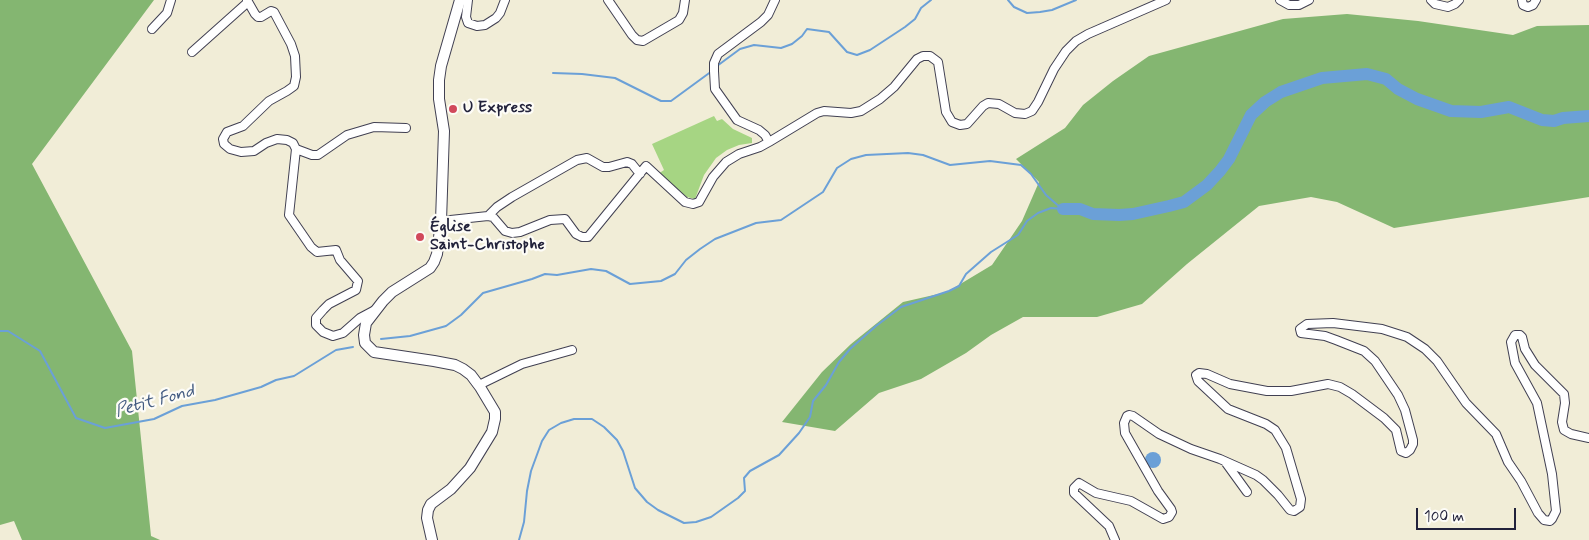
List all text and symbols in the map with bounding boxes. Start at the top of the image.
place label: U Express [463,99,532,119]
marker: U Express [447,103,459,115]
place label: Église Saint-Christophe [430,218,545,256]
marker: Église Saint-Christophe [414,231,426,243]
water label: Petit Fond [113,381,197,423]
scale bar [1419,498,1519,530]
text: 100 m [1424,507,1464,527]

